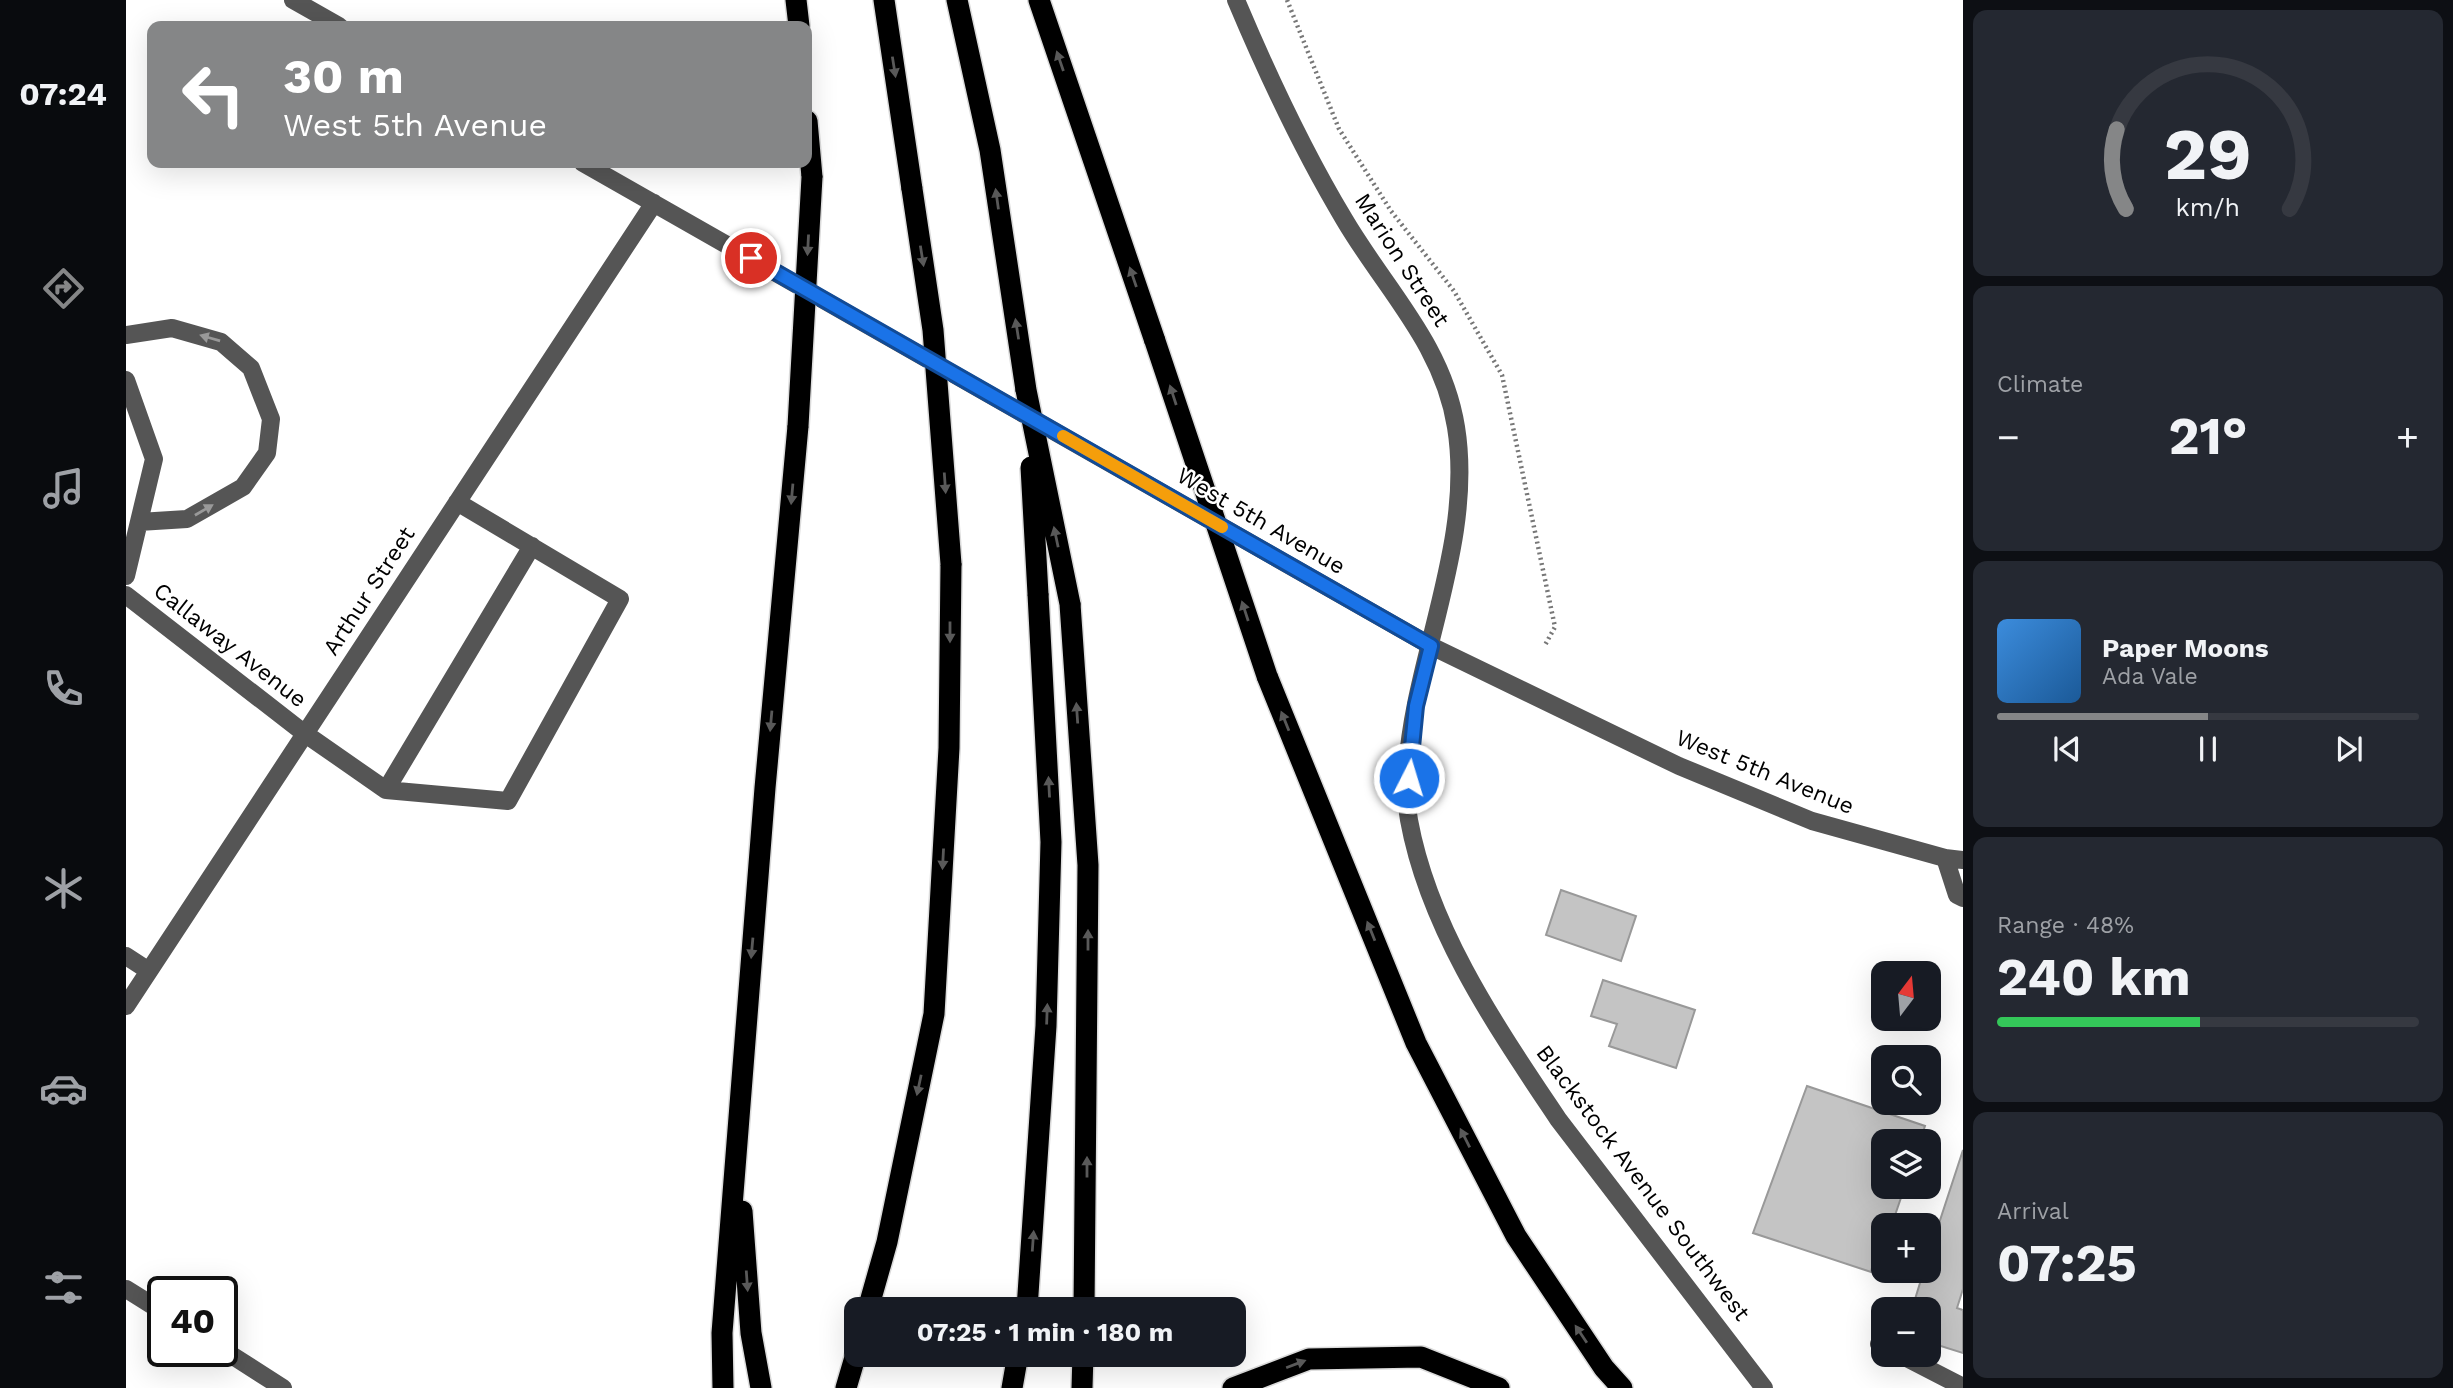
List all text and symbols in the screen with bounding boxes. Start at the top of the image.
text: 30 m [283,47,404,105]
icon: left [168,49,259,140]
one-way arrow [1054,51,1065,72]
one-way arrow [888,57,899,79]
text: 07:24 [19,75,107,113]
text: West 5th Avenue [283,106,547,144]
text: 29 [2164,111,2252,197]
one-way arrow [992,188,1003,210]
street label: Marion Street [1349,188,1455,332]
text: km/h [2176,193,2240,222]
pin [721,228,781,288]
one-way arrow [802,234,813,256]
icon: arrive [732,239,770,277]
one-way arrow [917,246,928,268]
icon: directions [39,264,88,313]
one-way arrow [1127,266,1138,287]
one-way arrow [1011,317,1022,339]
one-way arrow [199,333,220,343]
text: Climate [1997,371,2083,398]
one-way arrow [1168,385,1178,406]
text: 21° [2168,406,2248,467]
text: − [1997,415,2020,459]
text: + [2396,415,2419,459]
street label: West 5th Avenue [1172,462,1350,580]
icon: music [39,464,88,513]
one-way arrow [940,472,951,494]
one-way arrow [786,484,797,506]
one-way arrow [195,503,214,516]
street label: Arthur Street [317,521,421,660]
one-way arrow [1051,526,1062,548]
street label: Callaway Avenue [148,577,312,713]
one-way arrow [1239,601,1250,622]
one-way arrow [944,621,956,643]
text: Paper Moons [2102,633,2269,663]
text: Ada Vale [2102,663,2198,690]
icon: phone [39,664,88,713]
one-way arrow [1071,701,1082,723]
one-way arrow [765,710,776,732]
one-way arrow [1279,710,1290,731]
street label: West 5th Avenue [1672,724,1858,820]
icon: previous [2048,730,2086,768]
icon: pause [2189,730,2227,768]
icon: next [2330,730,2368,768]
position arrow [1372,741,1446,815]
one-way arrow [1043,775,1054,797]
one-way arrow [937,848,948,870]
icon: climate [39,864,88,913]
text: Range · 48% [1997,912,2134,939]
one-way arrow [1365,921,1376,942]
one-way arrow [1082,929,1094,951]
one-way arrow [746,937,757,959]
text: 240 km [1997,947,2191,1008]
north arrow [1871,961,1941,1031]
map controls [1871,961,1941,1367]
one-way arrow [1041,1003,1052,1025]
street label: Blackstock Avenue Southwest [1530,1040,1756,1326]
button: search [1871,1045,1941,1115]
icon: car [39,1064,88,1113]
one-way arrow [914,1074,925,1096]
one-way arrow [1460,1128,1471,1148]
button: layers [1871,1129,1941,1199]
one-way arrow [1081,1156,1093,1178]
text: Arrival [1997,1198,2069,1225]
button: + [1871,1213,1941,1283]
one-way arrow [1028,1230,1039,1252]
text: 07:25 [1997,1233,2137,1294]
icon: filters [39,1263,88,1312]
one-way arrow [742,1270,753,1292]
speed limit sign: 40 [147,1276,238,1367]
button: − [1871,1297,1941,1367]
text: 07:25 · 1 min · 180 m [917,1317,1173,1347]
one-way arrow [1574,1325,1588,1343]
one-way arrow [1286,1358,1307,1369]

